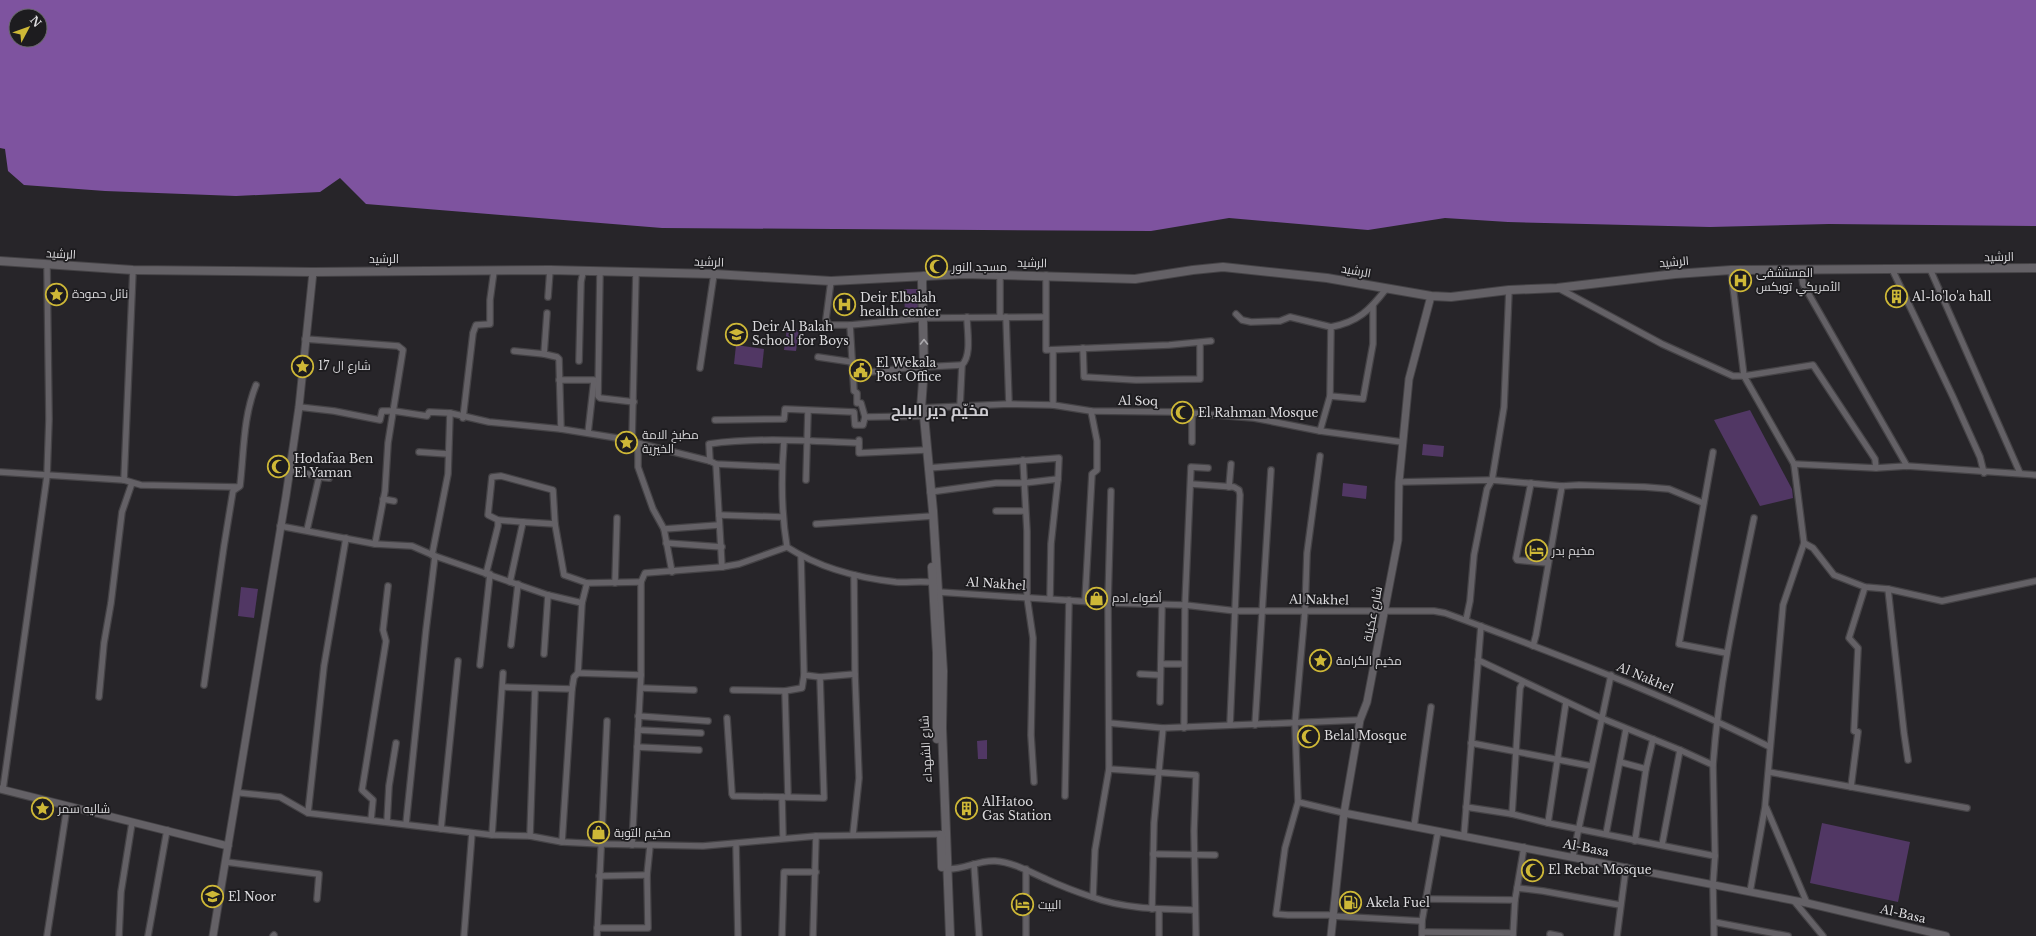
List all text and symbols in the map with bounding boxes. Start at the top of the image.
north arrow [8,8,48,48]
text: N [27,13,45,30]
street label: الرشيد [46,245,76,262]
street label: الرشيد [1984,249,2014,264]
street label: الرشيد [369,251,399,266]
street label: الرشيد [694,253,724,270]
street label: الرشيد [1658,253,1690,270]
mosque icon: مسجد النور [924,254,950,280]
street label: الرشيد [1017,255,1047,270]
place label: مسجد النور [951,259,1007,274]
street label: الرشيد [1340,261,1372,280]
place label: المستشفى الأمريكي تويكس [1756,265,1841,297]
hospital icon: المستشفى الأمريكي تويكس [1728,267,1754,293]
place icon: نائل حمودة [43,281,69,307]
building icon: Al-lo'lo'a hall [1884,284,1910,310]
place label: نائل حمودة [72,286,128,301]
place label: Al-lo'lo'a hall [1911,289,1991,304]
place label: Deir Elbalah health center [860,290,941,319]
hospital icon: Deir Elbalah health center [832,292,858,318]
place label: Deir Al Balah School for Boys [752,319,849,348]
school or university icon: Deir Al Balah School for Boys [724,321,750,347]
one-way arrow [920,339,928,345]
place icon: شارع ال 17 [289,353,315,379]
place label: El Wekala Post Office [876,355,942,384]
public building icon: El Wekala Post Office [847,357,873,383]
place label: شارع ال 17 [318,358,371,374]
street label: Al Soq [1117,393,1158,408]
district label: مخيّم دير البلح [891,400,989,422]
mosque icon: El Rahman Mosque [1169,400,1195,426]
place label: El Rahman Mosque [1198,405,1319,420]
place label: مطبخ الامة الخيرية [642,427,699,456]
place icon: مطبخ الامة الخيرية [614,429,640,455]
place label: Hodafaa Ben El Yaman [294,451,373,480]
mosque icon: Hodafaa Ben El Yaman [265,453,291,479]
hotel icon: مخيم بدر [1524,538,1550,564]
place label: مخيم بدر [1551,543,1595,559]
street label: Al Nakhel [965,574,1027,593]
shop icon: أضواء ادم [1083,585,1109,611]
street label: شارع عكيلة [1360,585,1386,643]
place label: أضواء ادم [1112,590,1162,606]
street label: Al Nakhel [1288,591,1349,608]
place icon: مخيم الكرامة [1307,648,1333,674]
place label: مخيم الكرامة [1336,653,1402,669]
street label: Al Nakhel [1614,659,1676,696]
street label: شارع الشهداء [916,715,936,783]
mosque icon: Belal Mosque [1295,723,1321,749]
place label: Belal Mosque [1324,728,1407,743]
place label: AlHatoo Gas Station [981,794,1052,823]
place icon: شاليه سمر [30,796,56,822]
building icon: AlHatoo Gas Station [954,796,980,822]
place label: شاليه سمر [57,801,110,816]
shop icon: مخيم التوبة [586,820,612,846]
place label: مخيم التوبة [614,825,671,841]
street label: Al-Basa [1561,836,1611,859]
mosque icon: El Rebat Mosque [1519,857,1545,883]
place label: El Rebat Mosque [1548,862,1652,877]
school or university icon: El Noor [200,884,226,910]
place label: El Noor [228,889,276,904]
fuel station icon: Akela Fuel [1337,890,1363,916]
hotel icon: البيت [1009,892,1035,918]
place label: Akela Fuel [1365,895,1430,910]
place label: البيت [1038,897,1061,912]
street label: Al-Basa [1878,901,1928,926]

